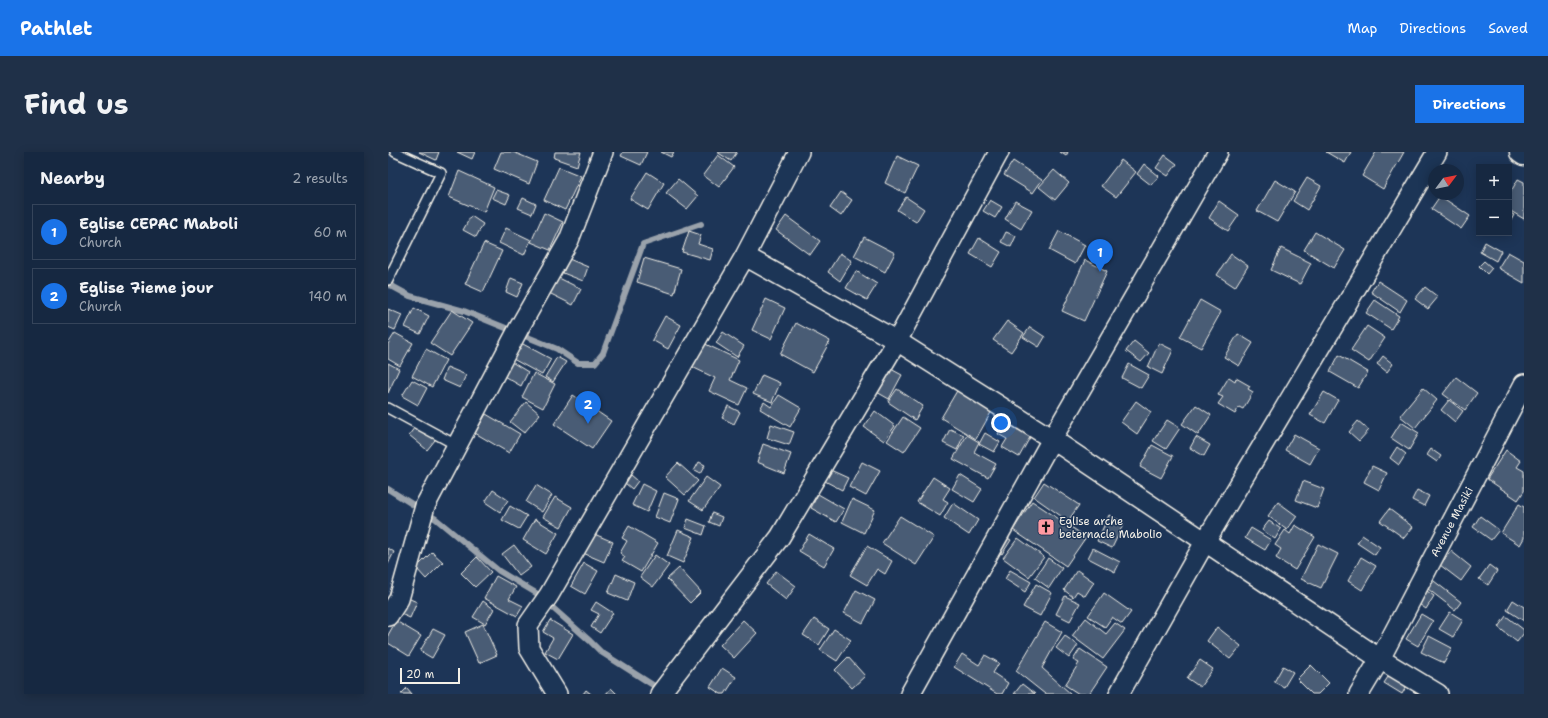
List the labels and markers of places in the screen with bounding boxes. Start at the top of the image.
pin: 1 [1087,239,1113,272]
pin: 2 [575,391,601,424]
place label: Eglise arche beternacle Mabolio [1059,514,1162,542]
church icon: Eglise arche beternacle Mabolio [1036,517,1056,537]

